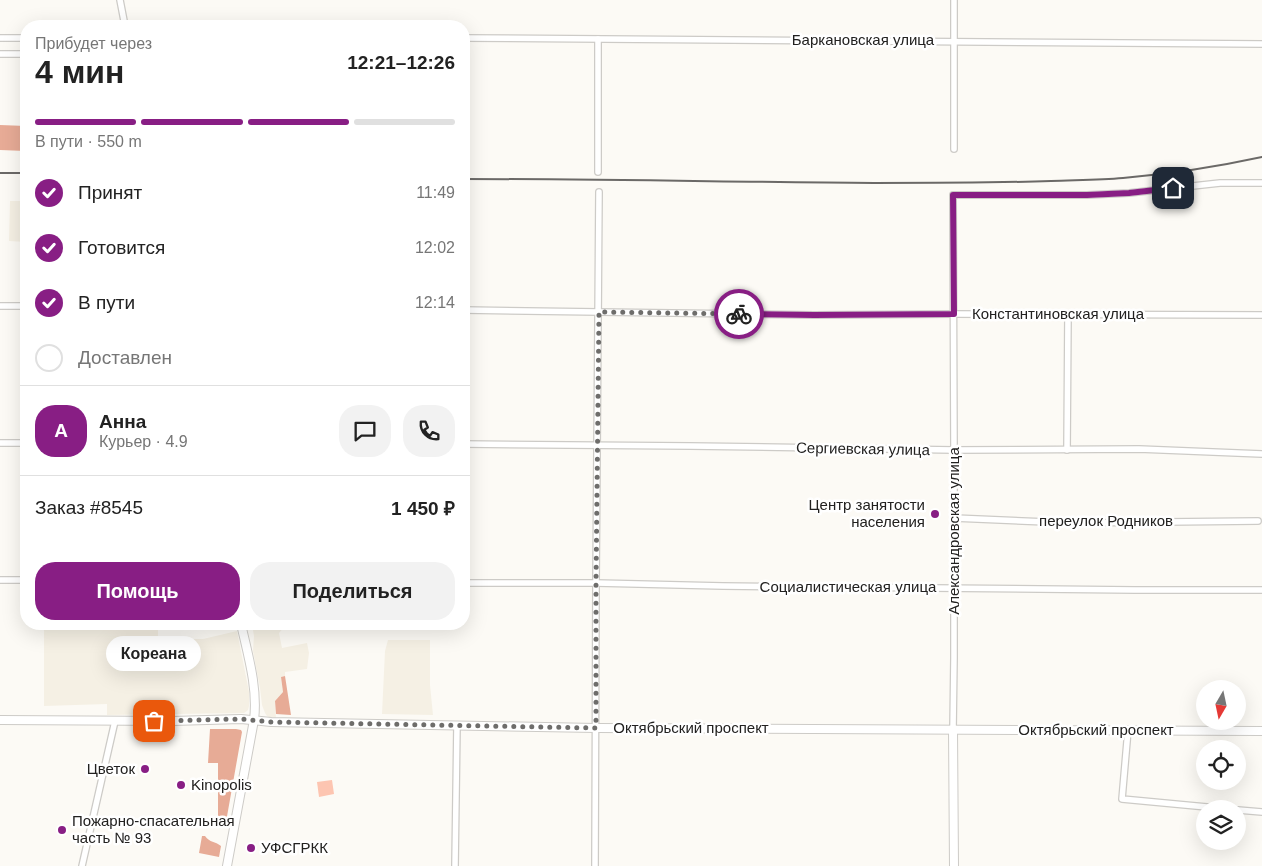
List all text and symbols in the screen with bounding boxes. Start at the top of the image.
street label: Баркановская улица [792,31,935,48]
text: Прибудет через [35,35,152,52]
text: 12:21–12:26 [347,52,455,73]
text: 4 мин [35,54,124,90]
text: В пути · 550 m [35,133,142,150]
pin [1152,167,1194,209]
icon: home [1159,174,1187,202]
icon: check [35,179,63,207]
text: Принят [78,182,142,203]
text: 11:49 [416,184,455,201]
icon: check [35,234,63,262]
text: Готовится [78,237,165,258]
text: 12:02 [415,239,455,256]
icon: check [35,289,63,317]
courier [714,289,764,339]
text: В пути [78,292,135,313]
text: 12:14 [415,294,455,311]
icon: bike [725,300,753,328]
street label: Константиновская улица [972,305,1145,322]
text: Доставлен [78,347,172,368]
button: chat [339,405,391,457]
button: phone [403,405,455,457]
text: Анна [99,411,146,432]
text: А [54,420,68,441]
text: Курьер · 4.9 [99,433,188,450]
street label: Сергиевская улица [796,439,931,458]
street label: Александровская улица [945,447,962,615]
place label: Центр занятости населения [808,496,925,530]
text: Заказ #8545 [35,497,143,518]
text: 1 450 ₽ [391,498,455,519]
marker: Центр занятости населения [929,508,941,520]
street label: переулок Родников [1039,512,1173,529]
button: Помощь [35,562,240,620]
button: Поделиться [250,562,455,620]
street label: Социалистическая улица [760,578,937,595]
callout: Кореана [106,636,202,671]
text: Кореана [121,645,186,662]
north arrow [1196,680,1246,730]
map controls [1196,680,1246,850]
pin [133,700,175,742]
icon: bag [140,707,168,735]
street label: Октябрьский проспект [613,719,769,736]
street label: Октябрьский проспект [1018,721,1174,738]
button: locate [1196,740,1246,790]
place label: Цветок [87,760,135,777]
marker: Цветок [139,763,151,775]
place label: Kinopolis [191,776,252,793]
marker: Kinopolis [175,779,187,791]
button: layers [1196,800,1246,850]
place label: Пожарно-спасательная часть № 93 [72,812,235,846]
marker: Пожарно-спасательная часть № 93 [56,824,68,836]
place label: УФСГРКК [261,839,328,856]
marker: УФСГРКК [245,842,257,854]

